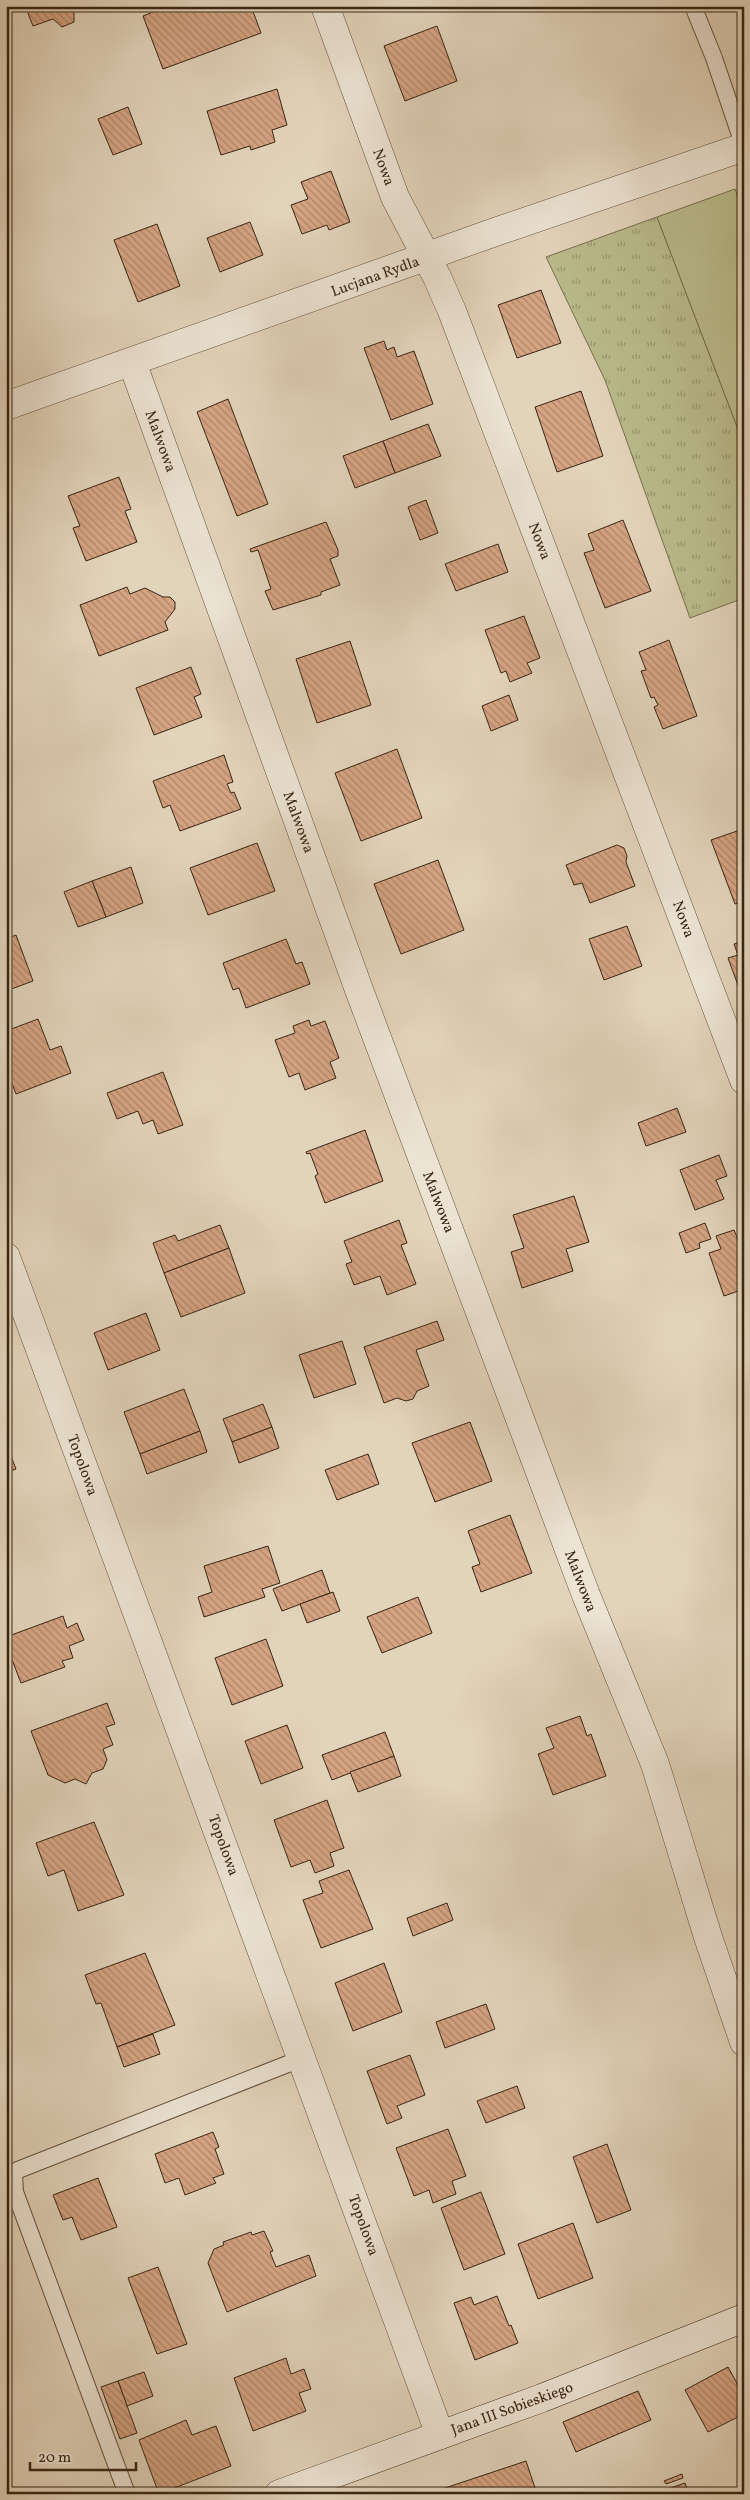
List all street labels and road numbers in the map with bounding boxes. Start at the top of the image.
street label: Nowa [366,146,399,189]
street label: Lucjana Rydla [328,252,423,303]
street label: Malwowa [139,408,180,475]
street label: Nowa [522,520,555,563]
street label: Malwowa [277,789,318,856]
street label: Nowa [666,898,699,941]
street label: Malwowa [416,1169,459,1236]
street label: Topolowa [61,1432,102,1499]
street label: Malwowa [558,1548,601,1615]
street label: Topolowa [202,1812,243,1879]
street label: Topolowa [342,2192,383,2259]
street label: Jana III Sobieskiego [449,2378,577,2441]

